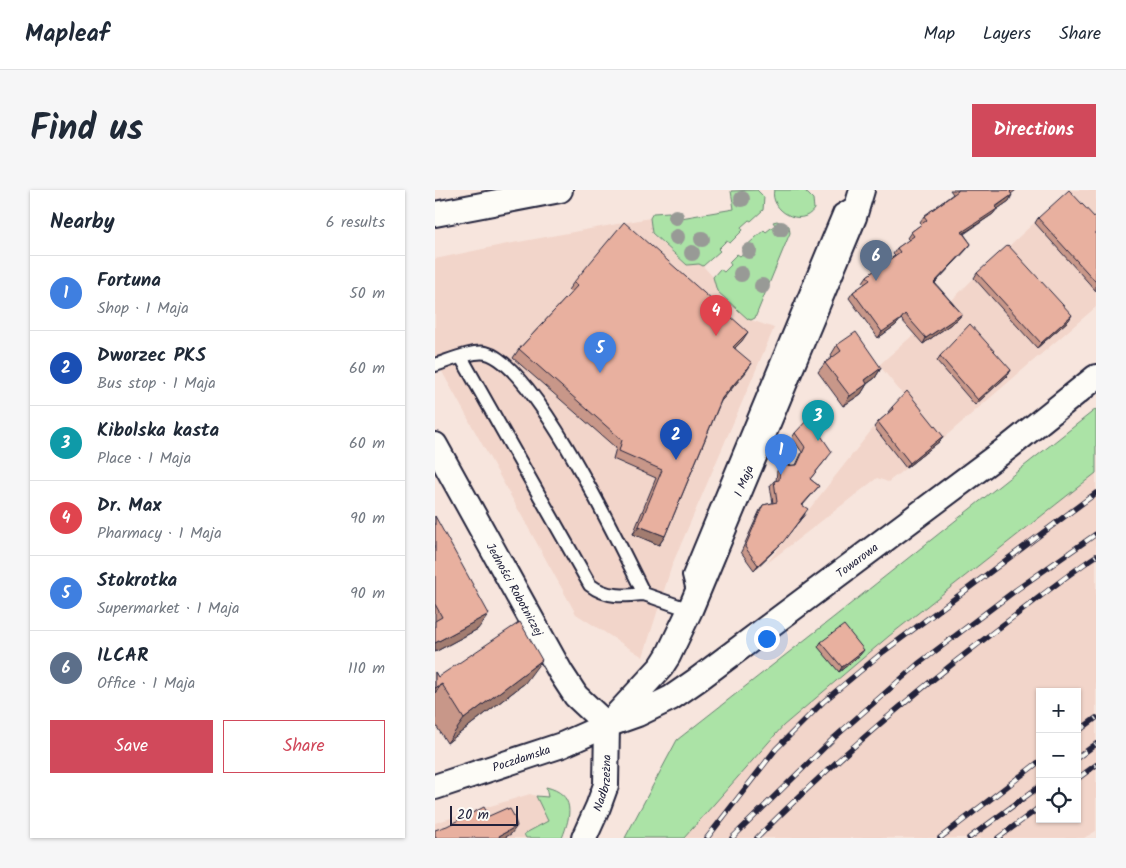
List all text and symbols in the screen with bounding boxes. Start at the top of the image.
text: Mapleaf [25,15,109,54]
text: Map [924,20,955,49]
text: Layers [983,20,1031,49]
text: Share [1059,20,1101,49]
text: Find us [30,102,143,158]
button: Directions [972,104,1096,157]
text: Nearby [50,206,115,239]
text: 6 results [326,210,385,235]
pin: 6 [860,240,892,281]
text: Fortuna [97,266,161,296]
text: 1 [64,281,68,306]
text: 50 m [349,281,385,306]
pin: 4 [700,295,732,336]
text: Shop · 1 Maja [97,296,189,321]
pin: 5 [584,332,616,373]
text: Dworzec PKS [97,341,206,371]
text: 2 [61,356,71,381]
text: 60 m [349,356,385,381]
text: Bus stop · 1 Maja [97,371,216,396]
pin: 3 [802,400,834,441]
text: Kibolska kasta [97,416,219,446]
pin: 2 [660,419,692,460]
text: 3 [62,431,70,456]
text: 60 m [349,431,385,456]
pin: 1 [765,434,797,475]
text: Place · 1 Maja [97,446,191,471]
street label: 1 Maja [729,462,759,500]
text: Dr. Max [97,491,161,521]
text: 4 [62,506,70,531]
text: 90 m [350,506,385,531]
text: Pharmacy · 1 Maja [97,521,222,546]
street label: Towarowa [832,538,883,583]
street label: Jedności Robotniczej [481,539,549,640]
text: Stokrotka [97,566,177,596]
text: 5 [62,581,70,606]
text: 90 m [350,581,385,606]
text: Supermarket · 1 Maja [97,596,240,621]
your location [754,626,780,652]
text: ILCAR [97,641,148,671]
text: 6 [62,656,70,681]
text: 110 m [348,656,385,681]
text: Office · 1 Maja [97,671,195,696]
map controls [1036,688,1081,823]
button: + [1036,688,1081,733]
button: Save [50,720,213,773]
button: Share [223,720,385,773]
button: − [1036,733,1081,778]
street label: Poczdamska [490,740,553,777]
street label: Nadbrzeżna [588,754,616,814]
button: locate [1036,778,1081,823]
scale bar [450,803,517,826]
text: 20 m [457,804,489,826]

